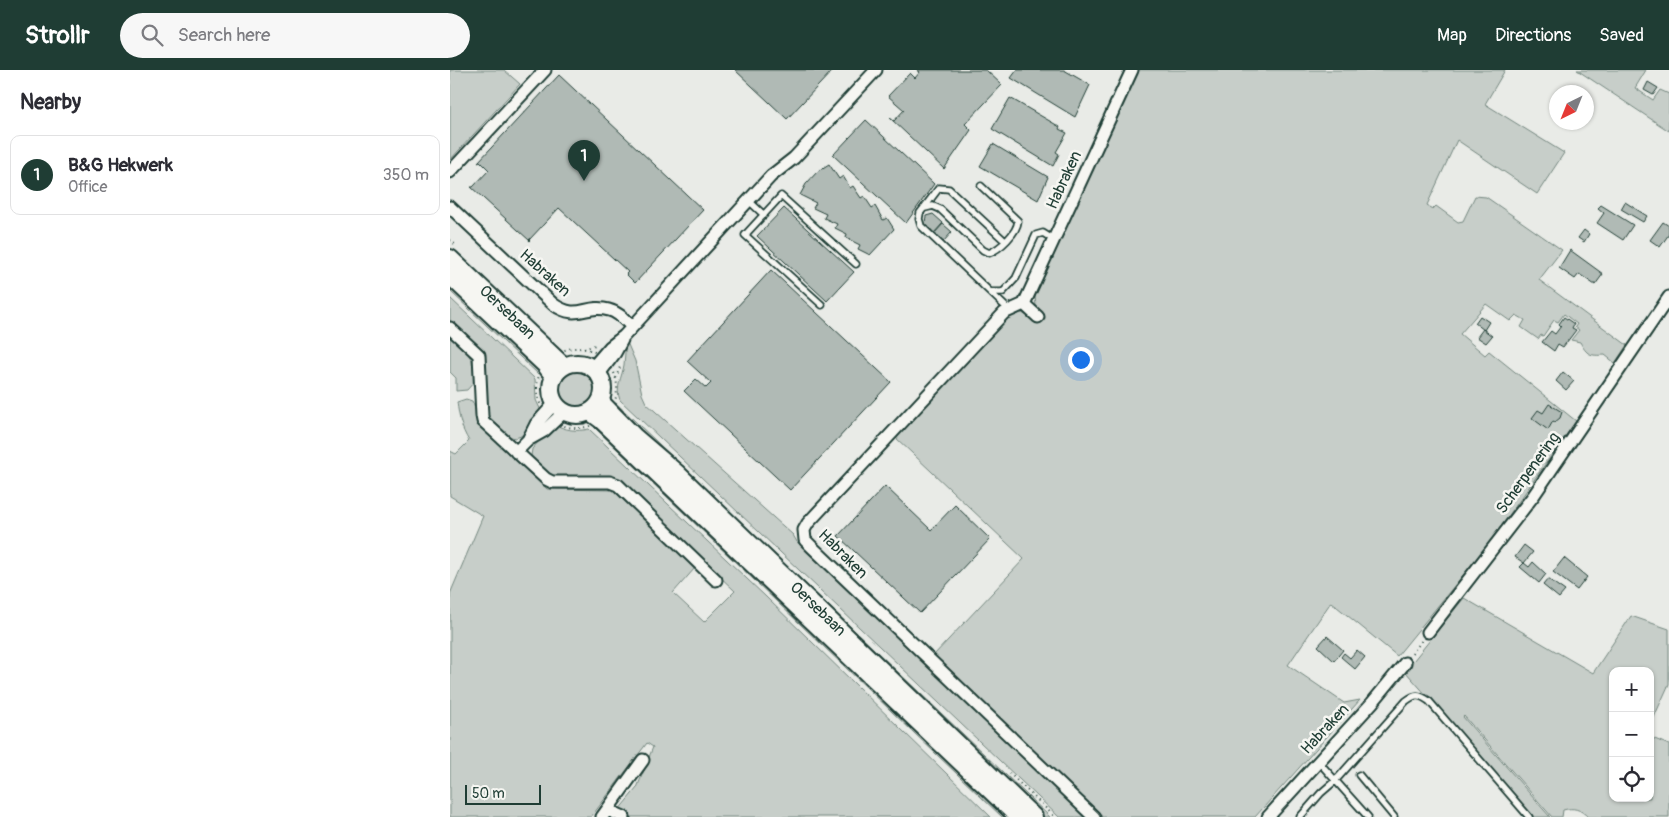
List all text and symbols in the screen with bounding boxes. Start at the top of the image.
search box [120,13,470,58]
text: Strollr [25,21,90,50]
icon: search [138,21,166,49]
text: Search here [178,23,270,47]
text: Map [1437,24,1467,47]
text: Directions [1495,24,1571,47]
text: Saved [1599,24,1644,47]
north arrow [1549,85,1594,130]
text: Nearby [20,89,81,116]
pin: 1 [568,140,600,181]
street label: Habraken [1042,148,1086,212]
text: B&G Hekwerk [68,153,173,177]
text: 1 [34,165,40,185]
text: 350 m [383,165,429,185]
text: Office [68,177,108,197]
street label: Habraken [515,245,575,301]
street label: Oersebaan [475,281,540,344]
your location [1068,347,1094,373]
street label: Scherpenering [1492,428,1564,518]
street label: Habraken [814,525,872,583]
street label: Oersebaan [786,577,850,640]
map controls [1609,667,1654,802]
button: + [1609,667,1654,712]
street label: Habraken [1297,700,1353,758]
button: − [1609,712,1654,757]
button: locate [1609,757,1654,802]
scale bar [465,782,541,805]
text: 50 m [472,785,505,802]

